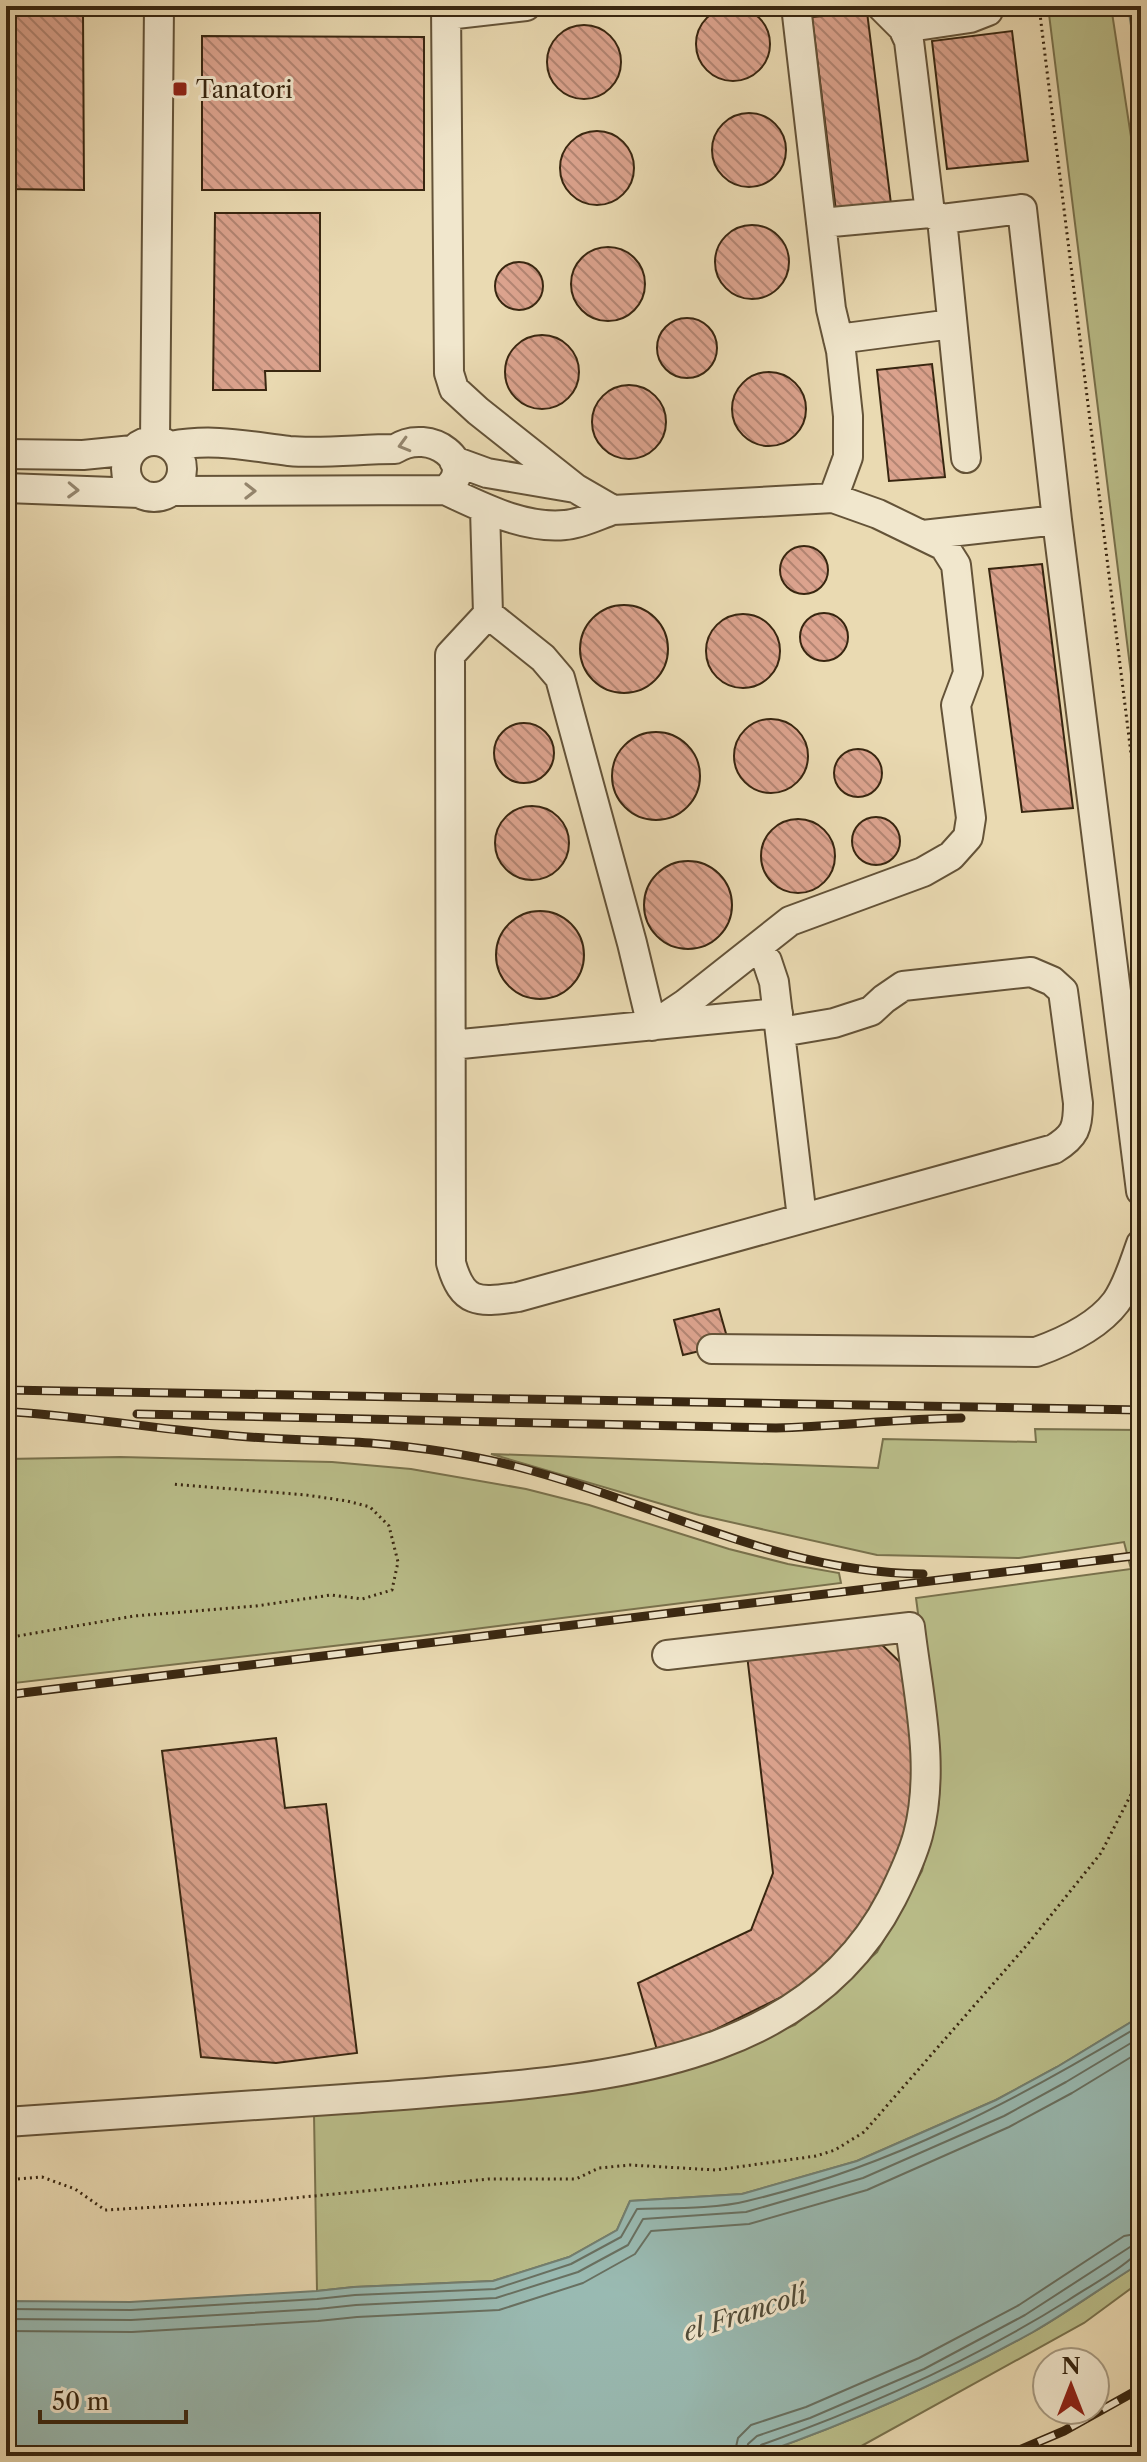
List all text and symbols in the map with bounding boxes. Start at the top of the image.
place label: Tanatori [196,75,293,104]
marker: Tanatori [171,80,189,98]
one-way arrow [398,436,411,452]
one-way arrow [67,481,80,498]
one-way arrow [244,482,257,500]
water label: el Francolí [679,2277,813,2348]
north arrow [1031,2346,1111,2426]
text: N [1061,2353,1081,2380]
scale bar [40,2374,186,2424]
text: 50 m [52,2387,109,2416]

